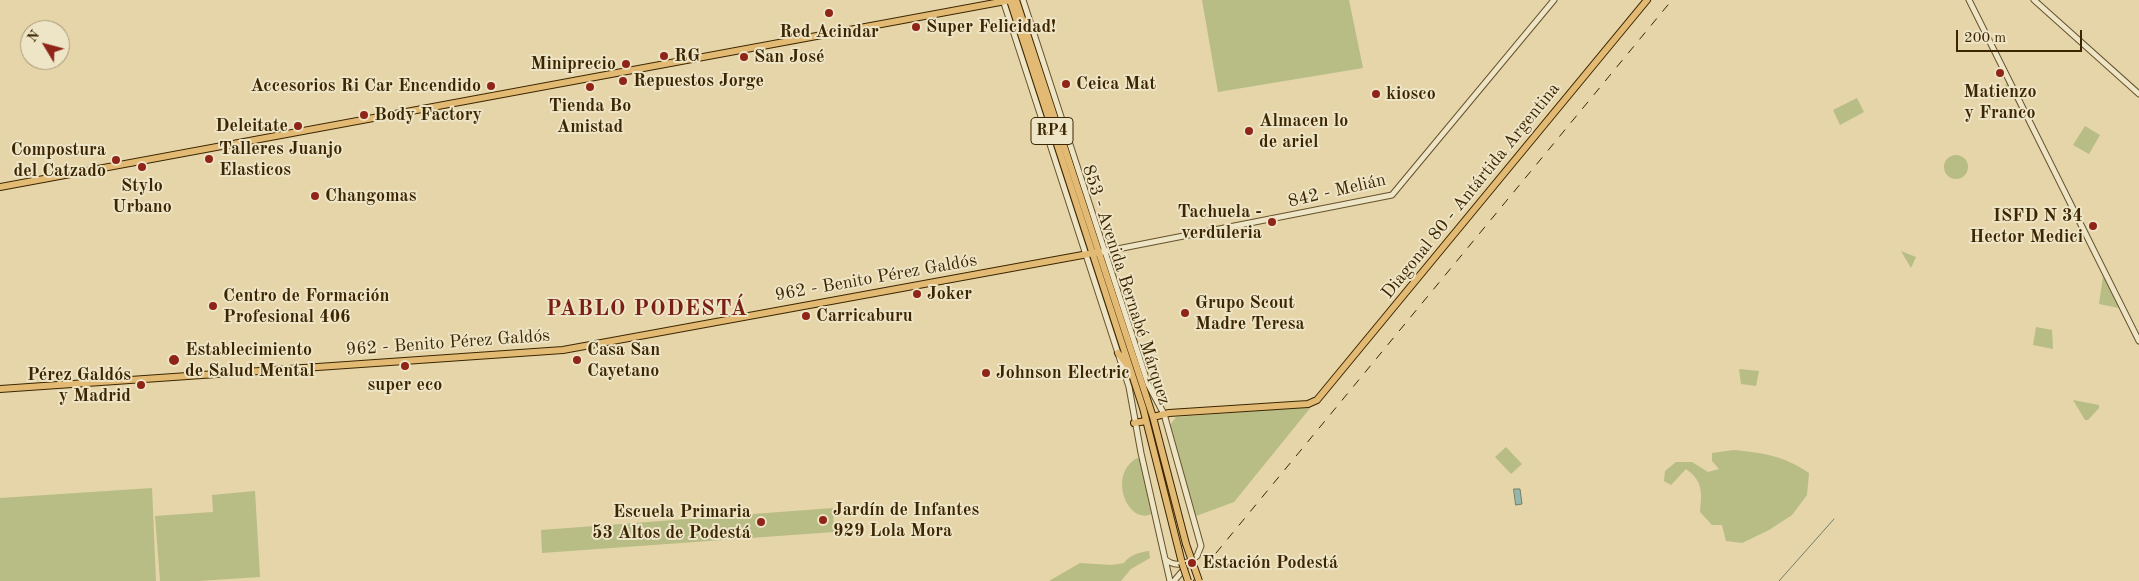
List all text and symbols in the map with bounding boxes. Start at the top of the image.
marker: Red Acindar [823,7,835,19]
place label: Super Felicidad! [926,16,1056,38]
north arrow [20,20,70,70]
scale bar [1959,20,2085,52]
place label: Red Acindar [779,21,879,43]
marker: Super Felicidad! [910,21,922,33]
text: N [25,28,43,45]
text: 200 m [1964,31,2006,46]
place label: RG [674,45,700,67]
place label: San José [754,46,824,68]
marker: RG [658,50,670,62]
marker: San José [738,51,750,63]
place label: Miniprecio [530,53,616,75]
marker: Miniprecio [620,58,632,70]
marker: Matienzo y Franco [1994,67,2006,79]
place label: Repuestos Jorge [633,70,764,92]
place label: Ceica Mat [1076,73,1156,95]
place label: Accesorios Ri Car Encendido [250,75,481,97]
marker: Repuestos Jorge [617,75,629,87]
marker: Ceica Mat [1060,78,1072,90]
street label: Diagonal 80 - Antártida Argentina [1377,79,1565,303]
marker: Accesorios Ri Car Encendido [485,80,497,92]
marker: Tienda Bo Amistad [584,81,596,93]
place label: Matienzo y Franco [1964,81,2036,124]
place label: kiosco [1386,83,1436,105]
marker: kiosco [1370,88,1382,100]
place label: Tienda Bo Amistad [549,95,631,138]
place label: Body Factory [374,104,482,126]
marker: Body Factory [358,109,370,121]
place label: Almacen lo de ariel [1259,110,1348,152]
place label: Deleitate [215,115,288,137]
road number: RP4 [1031,118,1073,144]
marker: Deleitate [292,120,304,132]
marker: Almacen lo de ariel [1243,125,1255,137]
place label: Talleres Juanjo Elasticos [219,138,342,180]
place label: Compostura del Catzado [11,139,106,182]
marker: Talleres Juanjo Elasticos [203,153,215,165]
marker: Compostura del Catzado [110,154,122,166]
marker: Stylo Urbano [136,161,148,173]
street label: 853 - Avenida Bernabé Márquez [1077,162,1175,408]
street label: 842 - Melián [1286,169,1388,213]
place label: Stylo Urbano [112,175,172,218]
place label: Changomas [325,185,416,207]
marker: Changomas [309,190,321,202]
place label: Tachuela - verduleria [1178,201,1262,243]
place label: ISFD N 34 Hector Medici [1969,205,2083,248]
marker: Tachuela - verduleria [1266,216,1278,228]
marker: ISFD N 34 Hector Medici [2087,220,2099,232]
street label: 962 - Benito Pérez Galdós [773,250,979,306]
place label: Joker [927,283,972,305]
place label: Centro de Formación Profesional 406 [223,285,390,328]
marker: Joker [911,288,923,300]
place label: Grupo Scout Madre Teresa [1195,292,1305,334]
district label: PABLO PODESTÁ [544,296,750,322]
marker: Centro de Formación Profesional 406 [207,300,219,312]
place label: Carricaburu [816,305,913,327]
marker: Grupo Scout Madre Teresa [1179,307,1191,319]
marker: Carricaburu [800,310,812,322]
street label: 962 - Benito Pérez Galdós [345,325,551,361]
place label: Establecimiento de Salud Mental [185,339,314,382]
place label: Casa San Cayetano [587,339,660,382]
marker: Establecimiento de Salud Mental [167,353,181,367]
marker: Casa San Cayetano [571,354,583,366]
marker: super eco [399,360,411,372]
place label: Johnson Electric [996,362,1130,384]
place label: Pérez Galdós y Madrid [27,364,131,406]
marker: Johnson Electric [980,367,992,379]
place label: super eco [368,374,442,396]
marker: Pérez Galdós y Madrid [135,379,147,391]
place label: Jardín de Infantes 929 Lola Mora [833,499,979,542]
place label: Escuela Primaria 53 Altos de Podestá [592,501,751,544]
marker: Jardín de Infantes 929 Lola Mora [817,514,829,526]
marker: Escuela Primaria 53 Altos de Podestá [755,516,767,528]
place label: Estación Podestá [1202,552,1338,574]
marker: Estación Podestá [1186,557,1198,569]

